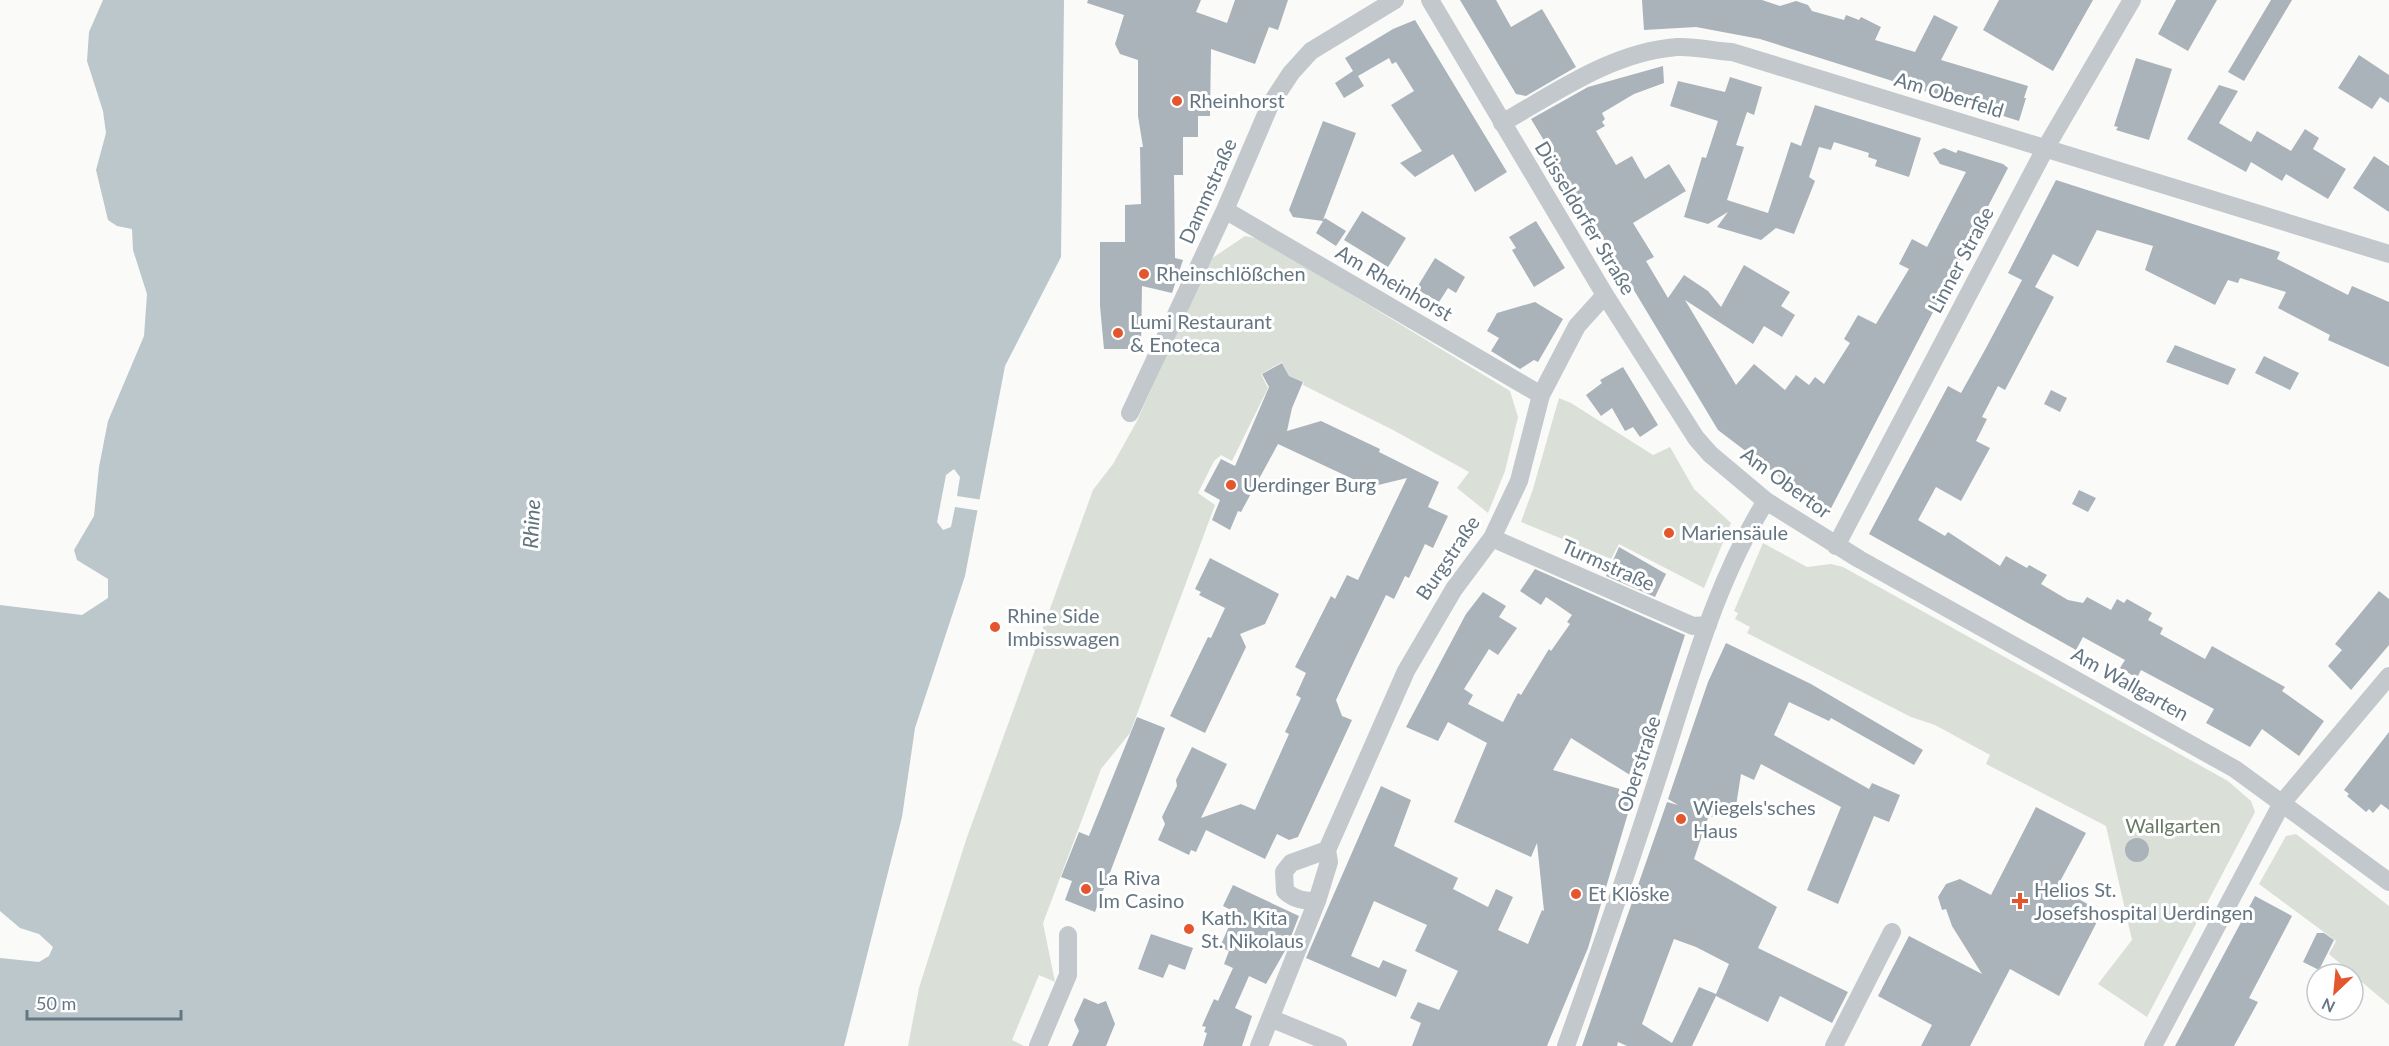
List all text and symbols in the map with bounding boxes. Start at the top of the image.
street label: Am Oberfeld [1892,66,2007,122]
place label: Rheinhorst [1189,88,1285,112]
marker: Rheinhorst [1170,94,1184,108]
street label: Dammstraße [1173,134,1241,247]
street label: Düsseldorfer Straße [1531,136,1641,299]
street label: Linner Straße [1922,202,1998,317]
street label: Am Rheinhorst [1332,239,1457,325]
place label: Rheinschlößchen [1156,261,1306,285]
marker: Rheinschlößchen [1137,267,1151,281]
place label: Lumi Restaurant & Enoteca [1130,309,1272,356]
marker: Lumi Restaurant & Enoteca [1111,326,1125,340]
street label: Am Obertor [1737,441,1837,523]
place label: Uerdinger Burg [1243,472,1376,496]
marker: Uerdinger Burg [1224,478,1238,492]
water label: Rhine [517,499,544,549]
street label: Burgstraße [1410,511,1484,604]
place label: Mariensäule [1681,520,1788,544]
marker: Mariensäule [1662,526,1676,540]
street label: Turmstraße [1558,533,1659,595]
place label: Rhine Side Imbisswagen [1007,603,1120,650]
marker: Rhine Side Imbisswagen [988,620,1002,634]
street label: Am Wallgarten [2068,641,2193,725]
street label: Oberstraße [1611,712,1665,815]
place label: Wiegels'sches Haus [1693,795,1816,842]
marker: Wiegels'sches Haus [1674,812,1688,826]
park label: Wallgarten [2125,813,2221,837]
place label: La Riva Im Casino [1098,865,1184,912]
place label: Helios St. Josefshospital Uerdingen [2034,877,2253,924]
place label: Et Klöske [1588,881,1670,905]
marker: La Riva Im Casino [1079,882,1093,896]
marker: Et Klöske [1569,887,1583,901]
marker: Helios St. Josefshospital Uerdingen [2011,892,2029,910]
place label: Kath. Kita St. Nikolaus [1201,905,1304,952]
marker: Kath. Kita St. Nikolaus [1182,922,1196,936]
north arrow [2305,962,2365,1022]
scale bar [27,983,182,1021]
text: 50 m [36,992,76,1014]
text: N [2319,995,2338,1017]

